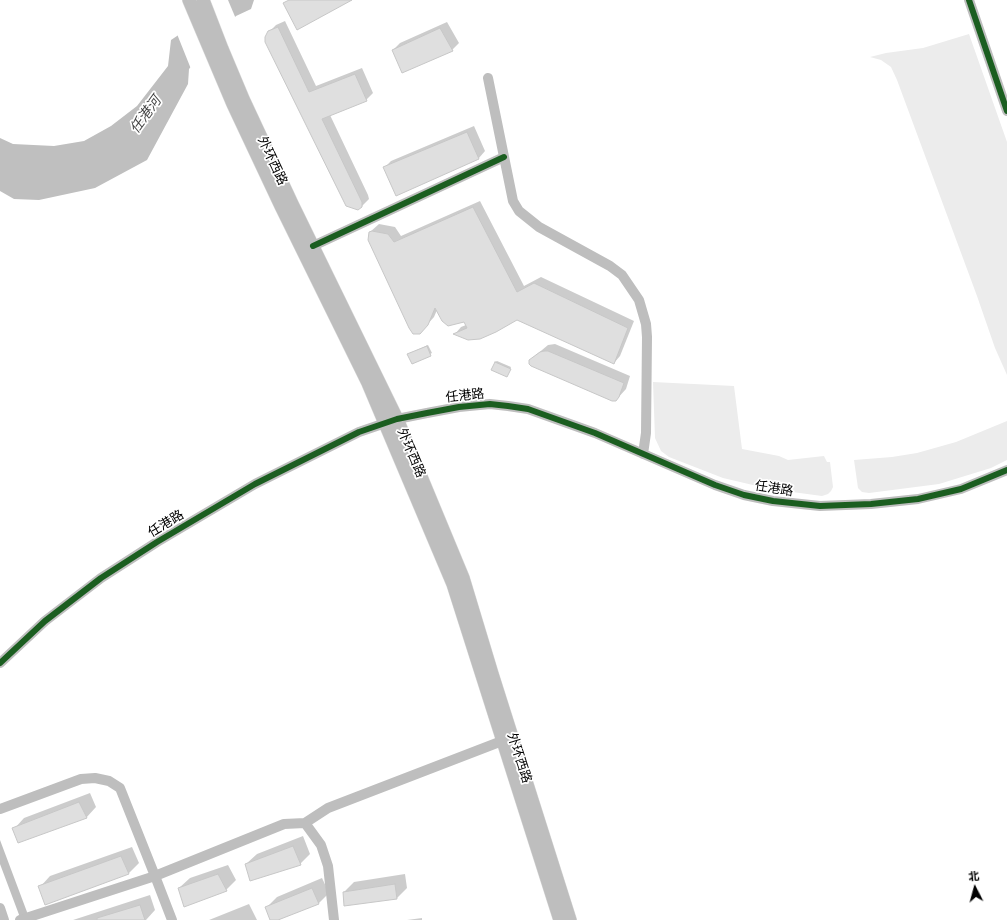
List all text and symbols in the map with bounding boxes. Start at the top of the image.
water label: 任港河 [127,93,165,137]
street label: 外环西路 [254,134,290,188]
street label: 任港路 [445,386,485,406]
street label: 外环西路 [394,426,428,480]
street label: 任港路 [754,478,794,500]
street label: 任港路 [145,507,187,541]
street label: 外环西路 [504,731,534,785]
north arrow [955,868,995,908]
text: 北 [967,868,980,884]

